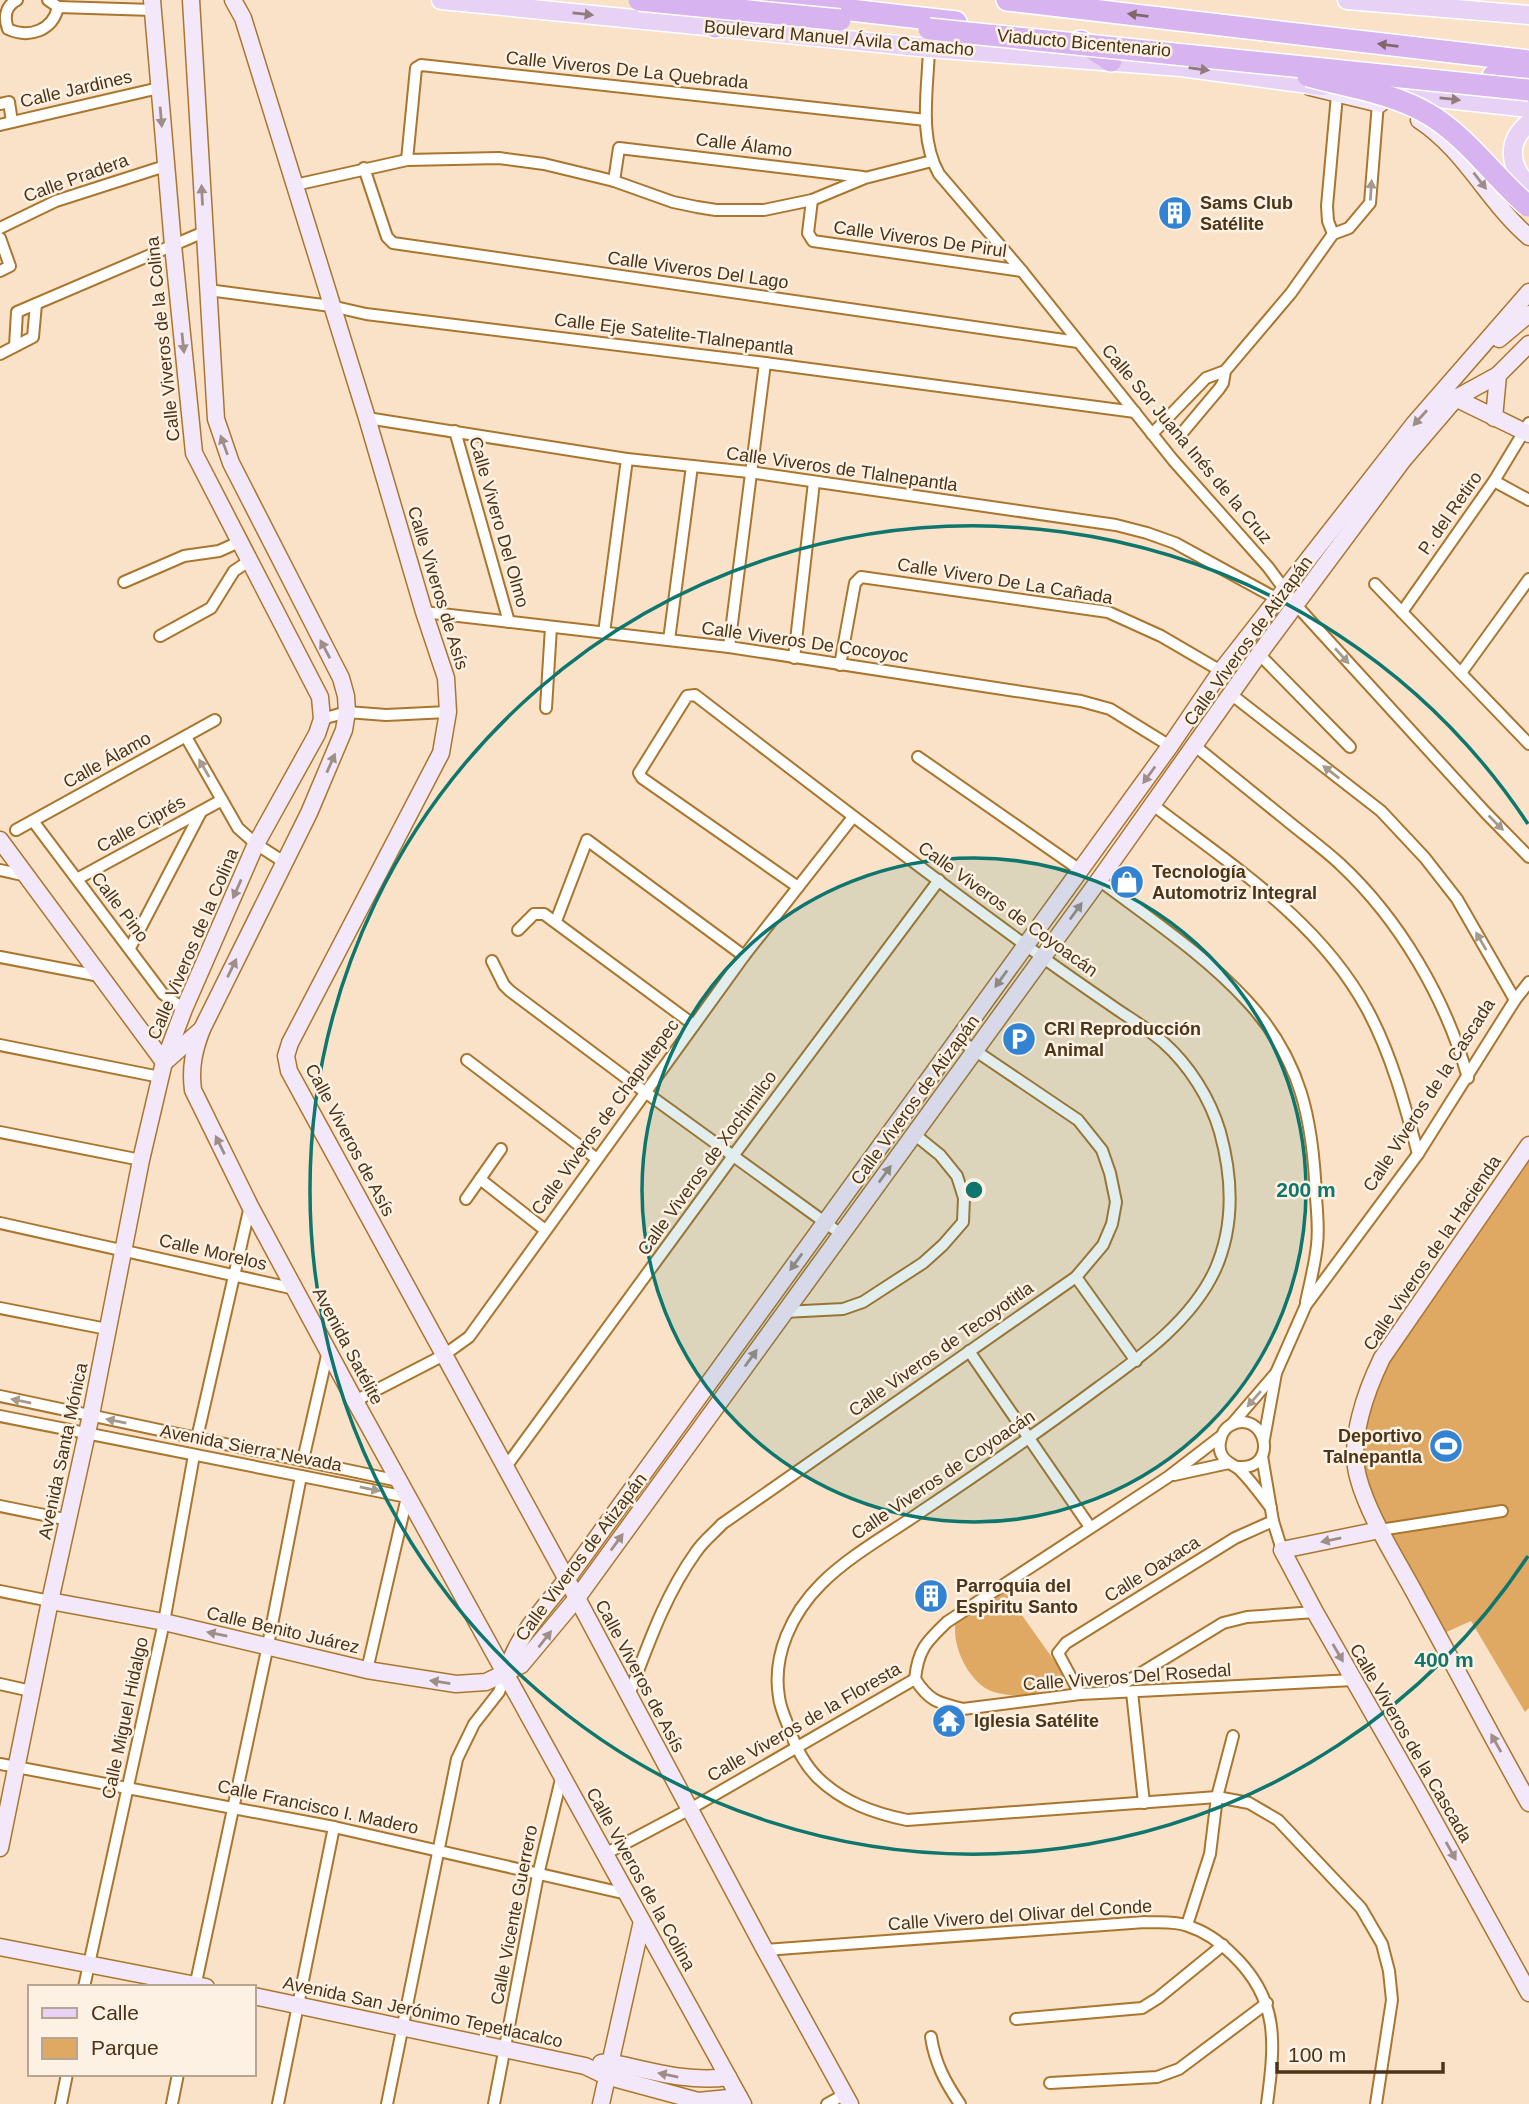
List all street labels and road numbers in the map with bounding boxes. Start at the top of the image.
street label: Boulevard Manuel Ávila Camacho [703,16,975,60]
street label: Viaducto Bicentenario [996,25,1172,61]
street label: Calle Viveros De La Quebrada [505,47,750,93]
street label: Calle Jardines [18,66,134,112]
street label: Calle Álamo [695,129,793,161]
street label: Calle Pradera [21,149,132,206]
street label: Calle Viveros De Pirul [832,217,1008,261]
street label: Calle Viveros de la Colina [142,235,184,442]
street label: Calle Viveros Del Lago [606,247,790,293]
street label: Calle Eje Satelite-Tlalnepantla [553,309,796,359]
street label: Calle Sor Juana Inés de la Cruz [1098,340,1276,548]
street label: Calle Vivero Del Olmo [465,434,533,610]
street label: Calle Viveros de Tlalnepantla [725,443,960,495]
street label: P. del Retiro [1414,468,1486,558]
street label: Calle Viveros de Asís [404,504,472,672]
street label: Calle Viveros de Atizapán [1180,552,1316,730]
street label: Calle Vivero De La Cañada [896,554,1115,608]
street label: Calle Viveros De Cocoyoc [700,618,910,666]
street label: Calle Álamo [60,728,154,792]
street label: Calle Ciprés [93,791,189,857]
street label: Calle Viveros de Coyoacán [914,837,1102,981]
street label: Calle Viveros de la Colina [144,844,243,1043]
street label: Calle Pino [87,868,153,946]
street label: Calle Viveros de la Cascada [1359,994,1499,1195]
street label: Calle Viveros de Atizapán [847,1011,983,1189]
street label: Calle Viveros de Chapultepec [527,1015,683,1219]
street label: Calle Viveros de Asís [301,1060,399,1220]
street label: Calle Viveros de Xochimilco [633,1067,781,1259]
street label: Calle Viveros de la Hacienda [1359,1151,1505,1354]
street label: Calle Morelos [157,1230,269,1274]
street label: Calle Viveros de Tecoyotitla [845,1277,1038,1420]
street label: Avenida Satélite [309,1284,387,1408]
street label: Avenida Santa Mónica [35,1360,92,1541]
street label: Calle Viveros de Coyoacán [848,1406,1038,1544]
street label: Avenida Sierra Nevada [158,1421,345,1476]
street label: Calle Viveros de Atizapán [511,1469,651,1645]
street label: Calle Oaxaca [1101,1531,1204,1606]
street label: Calle Viveros de Asís [591,1596,689,1756]
street label: Calle Benito Juárez [205,1603,361,1657]
street label: Calle Miguel Hidalgo [98,1635,152,1801]
street label: Calle Viveros de la Cascada [1346,1640,1477,1847]
street label: Calle Viveros de la Floresta [704,1658,905,1786]
street label: Calle Viveros Del Rosedal [1022,1660,1232,1694]
street label: Calle Francisco I. Madero [216,1776,420,1838]
street label: Calle Viveros de la Colina [582,1784,700,1975]
street label: Calle Vicente Guerrero [487,1823,541,2007]
street label: Calle Vivero del Olivar del Conde [887,1896,1153,1934]
street label: Avenida San Jerónimo Tepetlacalco [281,1973,565,2051]

